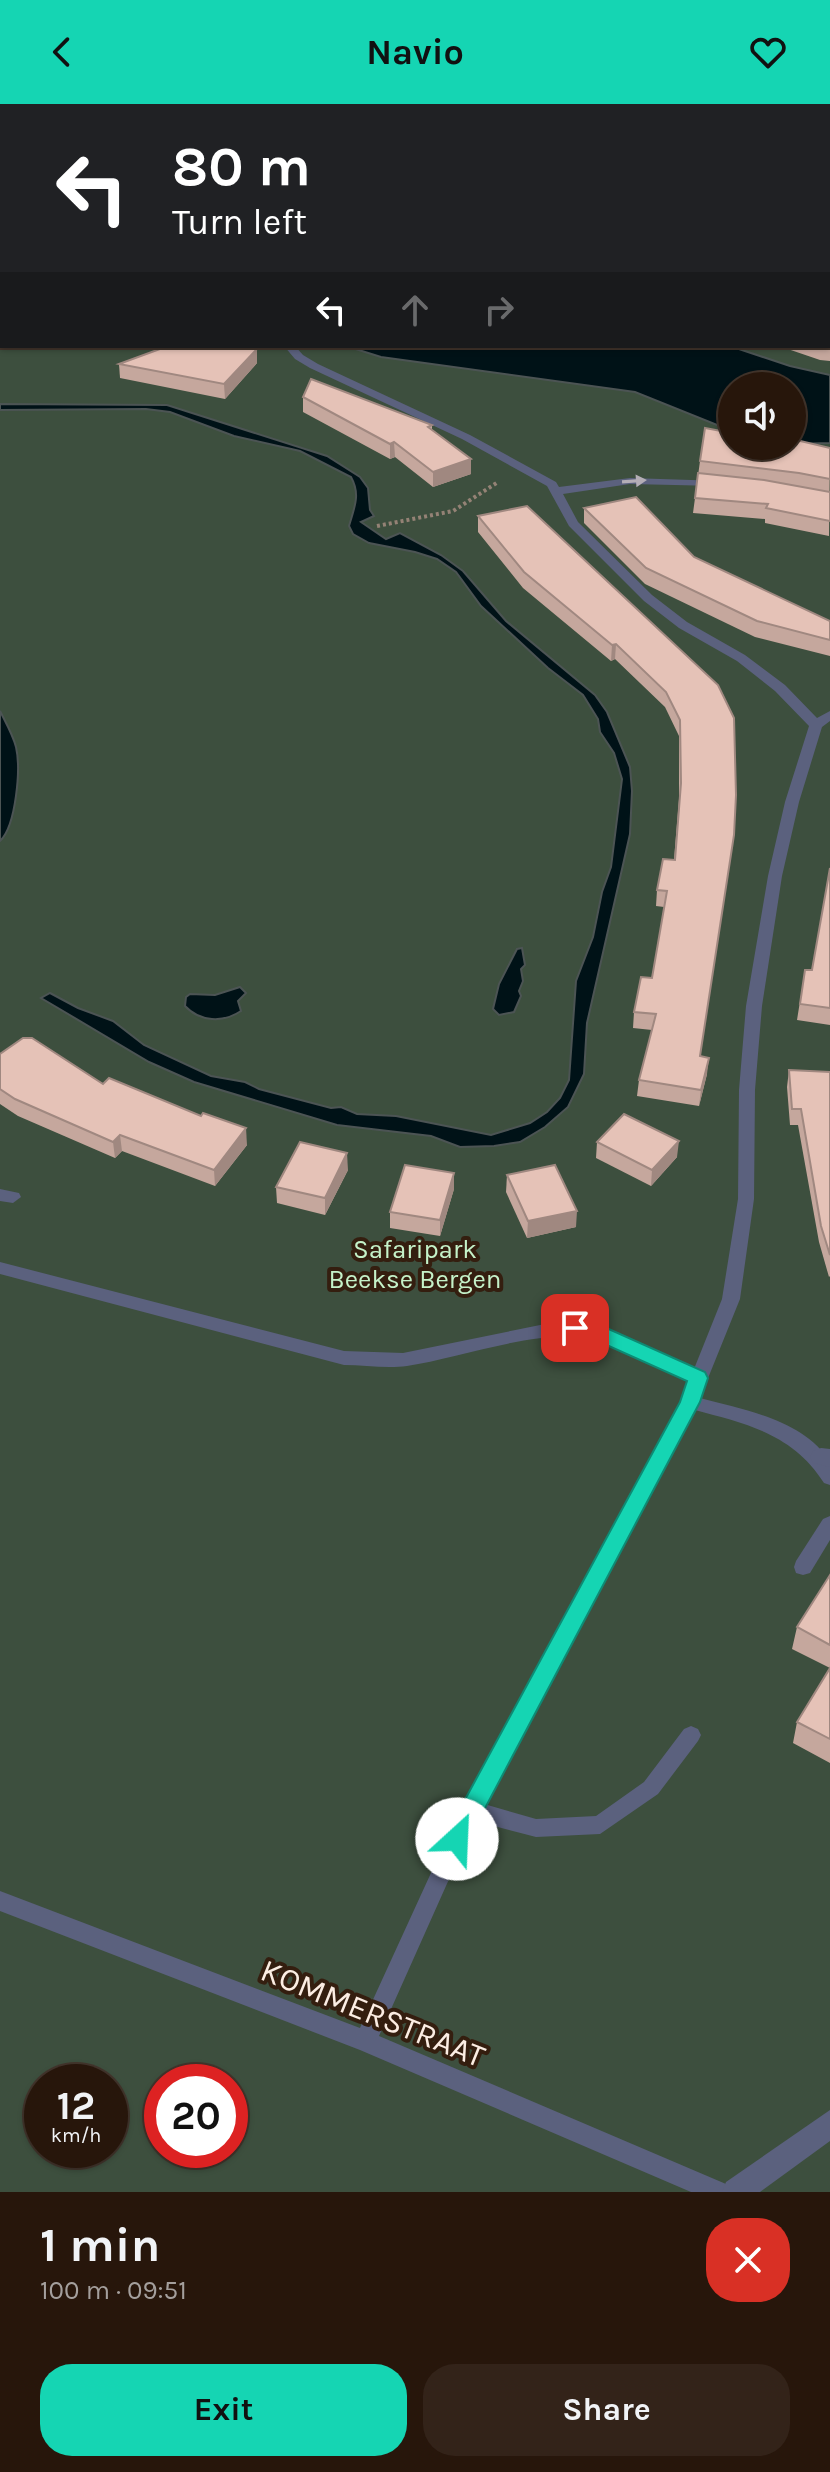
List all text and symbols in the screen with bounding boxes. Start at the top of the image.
icon: back [40,30,84,74]
icon: heart [746,30,790,74]
text: Navio [366,31,464,73]
text: 80 m [172,134,311,199]
icon: left [40,136,144,240]
text: Turn left [172,201,307,243]
icon: left [309,288,353,332]
icon: ahead [393,288,437,332]
icon: right [477,288,521,332]
map controls [718,372,806,460]
button: sound [718,372,806,460]
one-way arrow [622,474,647,487]
park label: Safaripark Beekse Bergen [329,1234,501,1295]
pin [541,1294,609,1362]
icon: arrive [553,1306,597,1350]
position arrow [415,1797,499,1881]
street label: KOMMERSTRAAT [255,1952,490,2075]
speed limit sign: 20 [144,2064,248,2168]
text: 12 [57,2082,95,2129]
text: km/h [51,2124,101,2147]
text: 1 min [40,2217,160,2273]
button: close [706,2218,790,2302]
text: 100 m · 09:51 [40,2275,187,2306]
button: Exit [40,2364,407,2456]
button: Share [423,2364,790,2456]

